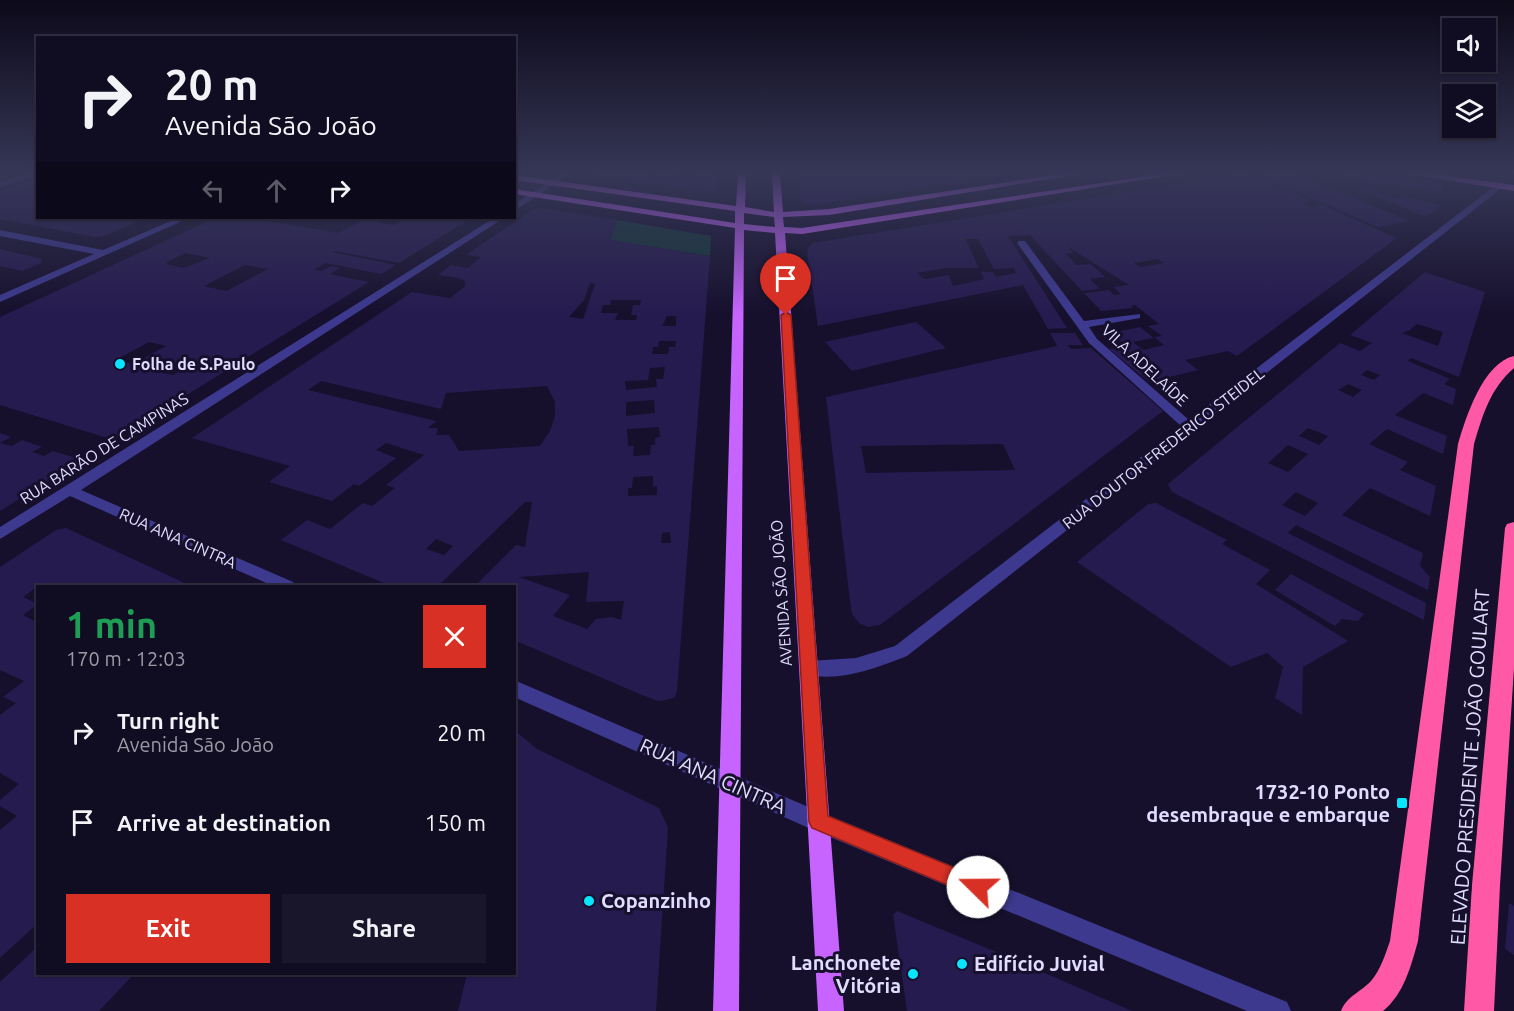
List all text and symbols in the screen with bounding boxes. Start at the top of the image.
map controls [1442,18,1496,138]
button: sound [1442,18,1496,72]
icon: right [66,60,144,138]
text: 20 m [165,61,259,108]
button: layers [1442,84,1496,138]
text: Avenida São João [165,110,377,140]
icon: left [197,174,230,207]
icon: ahead [260,174,293,207]
icon: right [323,174,356,207]
pin [760,253,811,315]
icon: arrive [769,262,802,295]
street label: VILA ADELAÍDE [1098,319,1193,409]
place label: Folha de S.Paulo [132,355,255,373]
marker: Folha de S.Paulo [113,357,127,371]
street label: RUA DOUTOR FREDERICO STEIDEL [1059,364,1267,532]
street label: RUA BARÃO DE CAMPINAS [16,388,191,507]
street label: RUA ANA CINTRA [117,504,240,572]
street label: AVENIDA SÃO JOÃO [766,519,795,667]
street label: ELEVADO PRESIDENTE JOÃO GOULART [1446,588,1493,946]
text: 1 min [66,604,157,645]
button: close [423,605,486,668]
text: 170 m · 12:03 [66,647,186,670]
text: Turn right [117,708,219,733]
icon: right [66,716,99,749]
text: 20 m [437,720,486,745]
text: Avenida São João [117,733,274,756]
street label: RUA ANA CINTRA [637,733,790,818]
place label: 1732-10 Ponto desembraque e embarque [1146,780,1390,826]
marker: 1732-10 Ponto desembraque e embarque [1395,796,1409,810]
icon: arrive [66,806,99,839]
text: Arrive at destination [117,810,331,835]
text: 150 m [425,810,486,835]
position arrow [946,855,1010,919]
place label: Copanzinho [601,889,711,912]
button: Exit [66,894,270,963]
button: Share [282,894,486,963]
marker: Copanzinho [582,894,596,908]
place label: Lanchonete Vitória [791,951,901,997]
place label: Edifício Juvial [974,952,1105,975]
marker: Edifício Juvial [955,957,969,971]
marker: Lanchonete Vitória [906,967,920,981]

